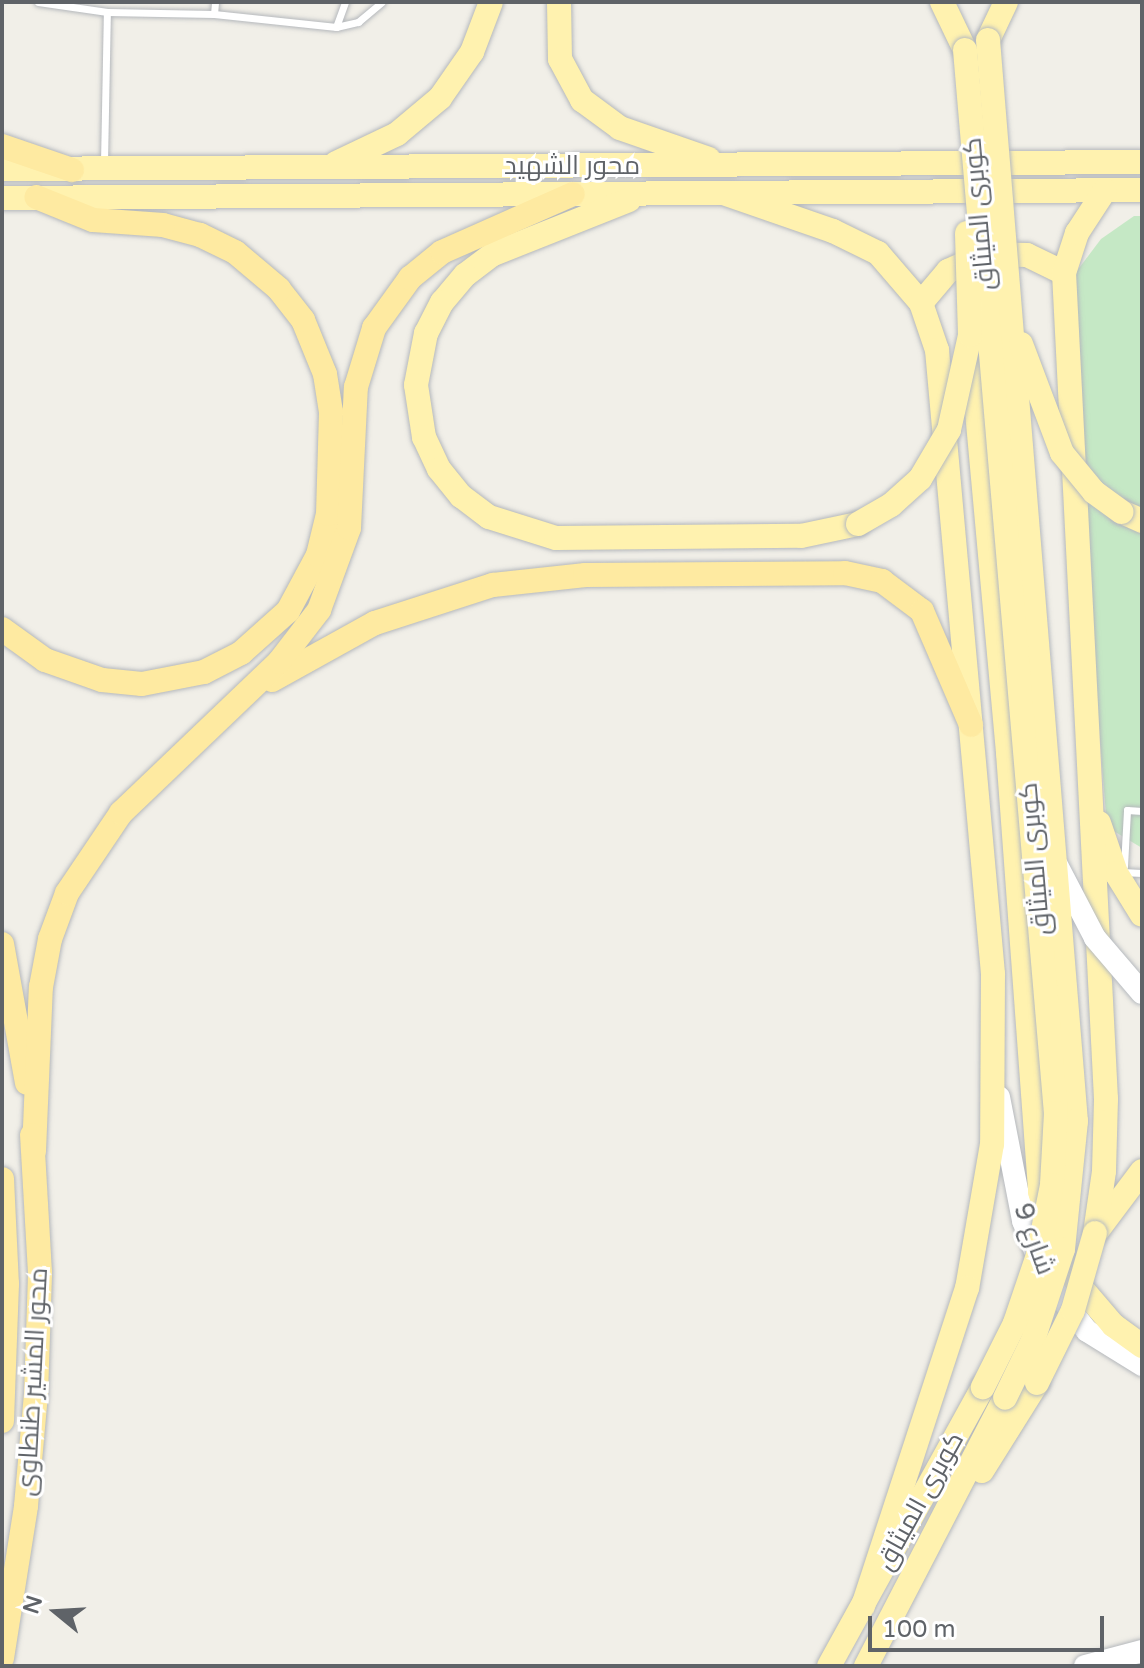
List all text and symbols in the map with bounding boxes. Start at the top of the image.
street label: كوبرى الميثاق [957,136,1001,292]
street label: محور الشهيد [504,150,640,182]
street label: كوبرى الميثاق [1013,781,1057,937]
street label: شارع 9 [1007,1199,1061,1279]
street label: محور المشير طنطاوى [11,1267,55,1497]
street label: كوبرى الميثاق [869,1426,971,1576]
north arrow [16,1572,96,1652]
text: N [18,1592,48,1617]
scale bar [872,1600,1108,1650]
text: 100 m [882,1615,956,1644]

